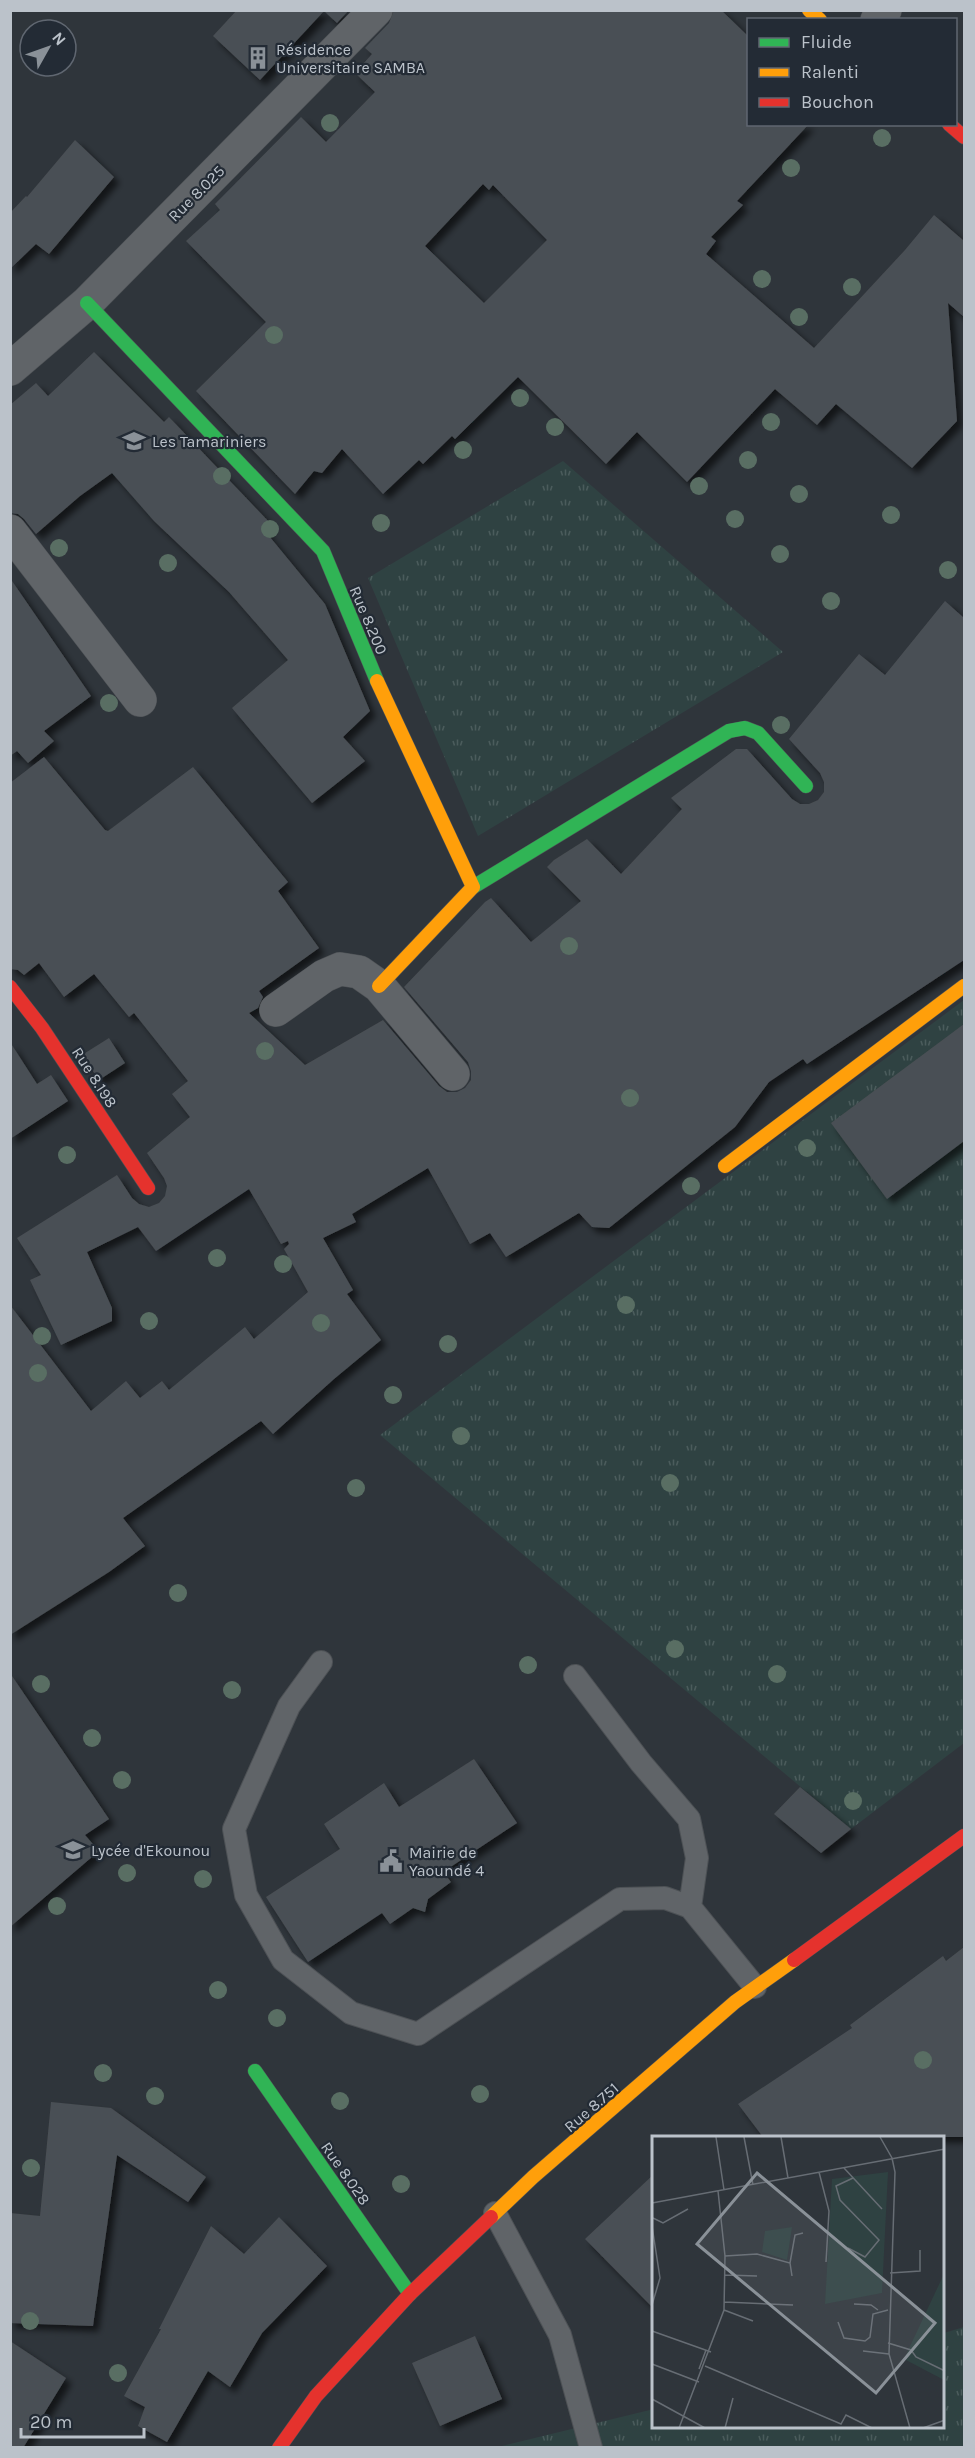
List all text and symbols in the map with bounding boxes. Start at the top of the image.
north arrow [18,18,78,78]
legend [747,18,957,126]
text: N [48,28,70,49]
text: Fluide [801,31,852,53]
place label: Résidence Universitaire SAMBA [276,40,425,77]
building icon: Résidence Universitaire SAMBA [245,45,271,71]
text: Ralenti [801,61,859,83]
text: Bouchon [801,91,874,113]
street label: Rue 8.025 [164,161,229,226]
school or university icon: Les Tamariniers [121,428,147,454]
place label: Les Tamariniers [152,432,267,451]
street label: Rue 8.200 [346,583,391,657]
street label: Rue 8.198 [68,1043,121,1111]
school or university icon: Lycée d'Ekounou [60,1837,86,1863]
place label: Lycée d'Ekounou [91,1841,210,1860]
place label: Mairie de Yaoundé 4 [409,1843,484,1880]
public building icon: Mairie de Yaoundé 4 [378,1848,404,1874]
street label: Rue 8.751 [560,2079,622,2136]
inset map [652,2136,945,2428]
street label: Rue 8.028 [317,2138,374,2209]
scale bar [21,2401,144,2439]
text: 20 m [30,2411,72,2433]

